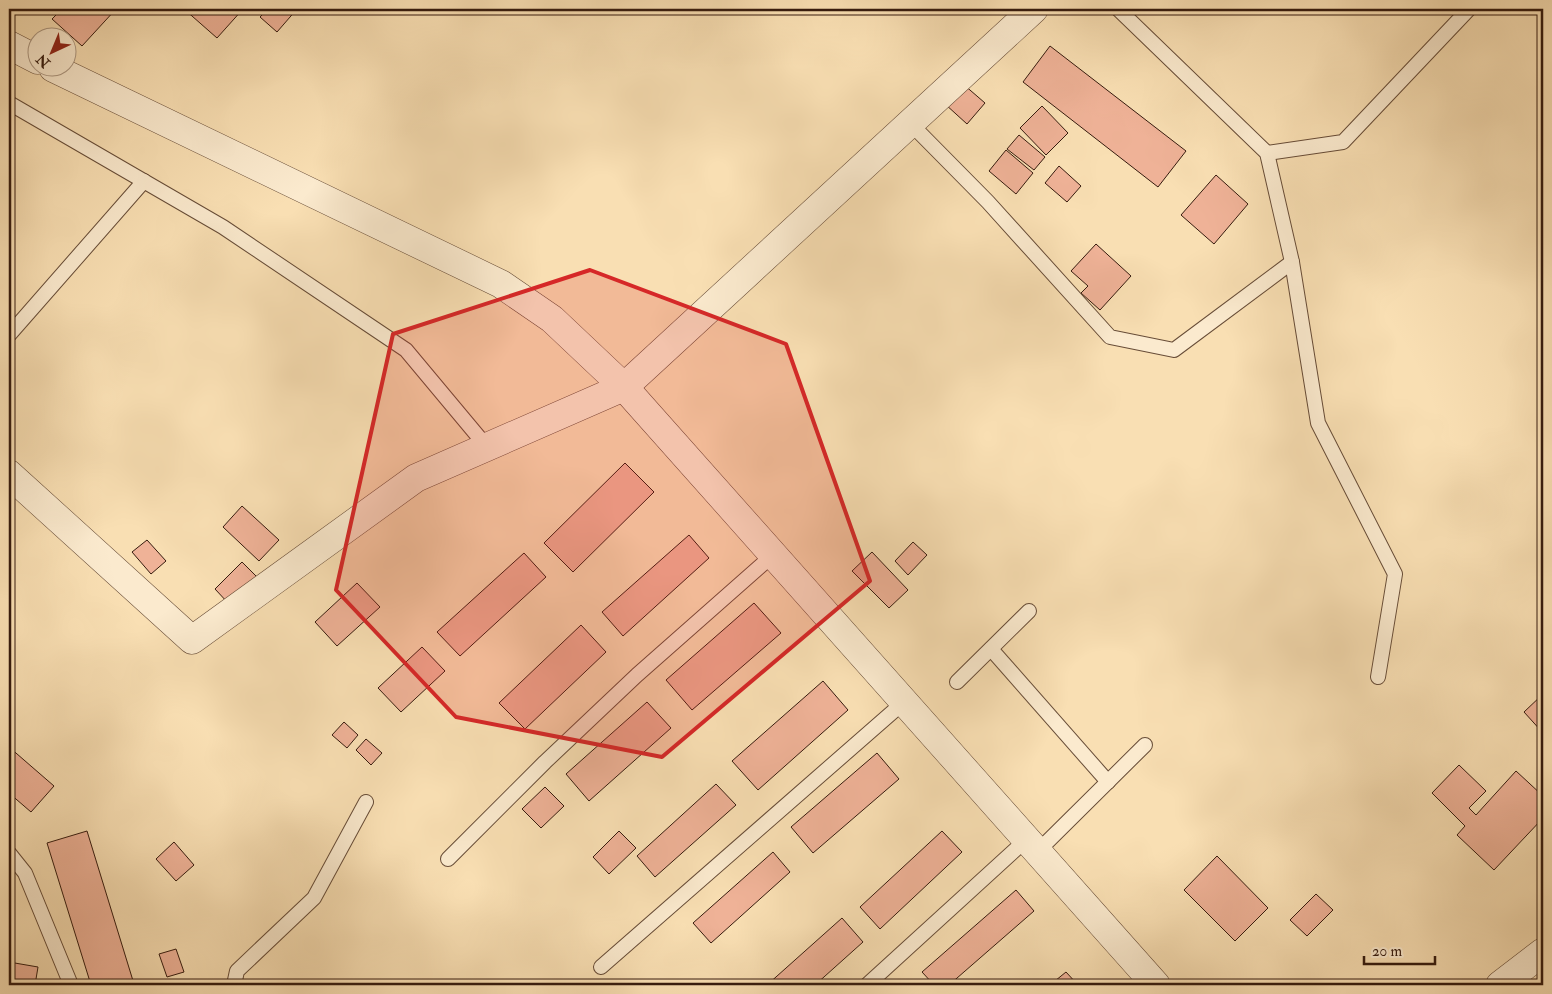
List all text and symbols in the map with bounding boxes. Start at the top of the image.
north arrow [28,28,78,78]
text: N [33,50,54,72]
scale bar [1364,934,1436,966]
text: 20 m [1372,942,1402,961]

